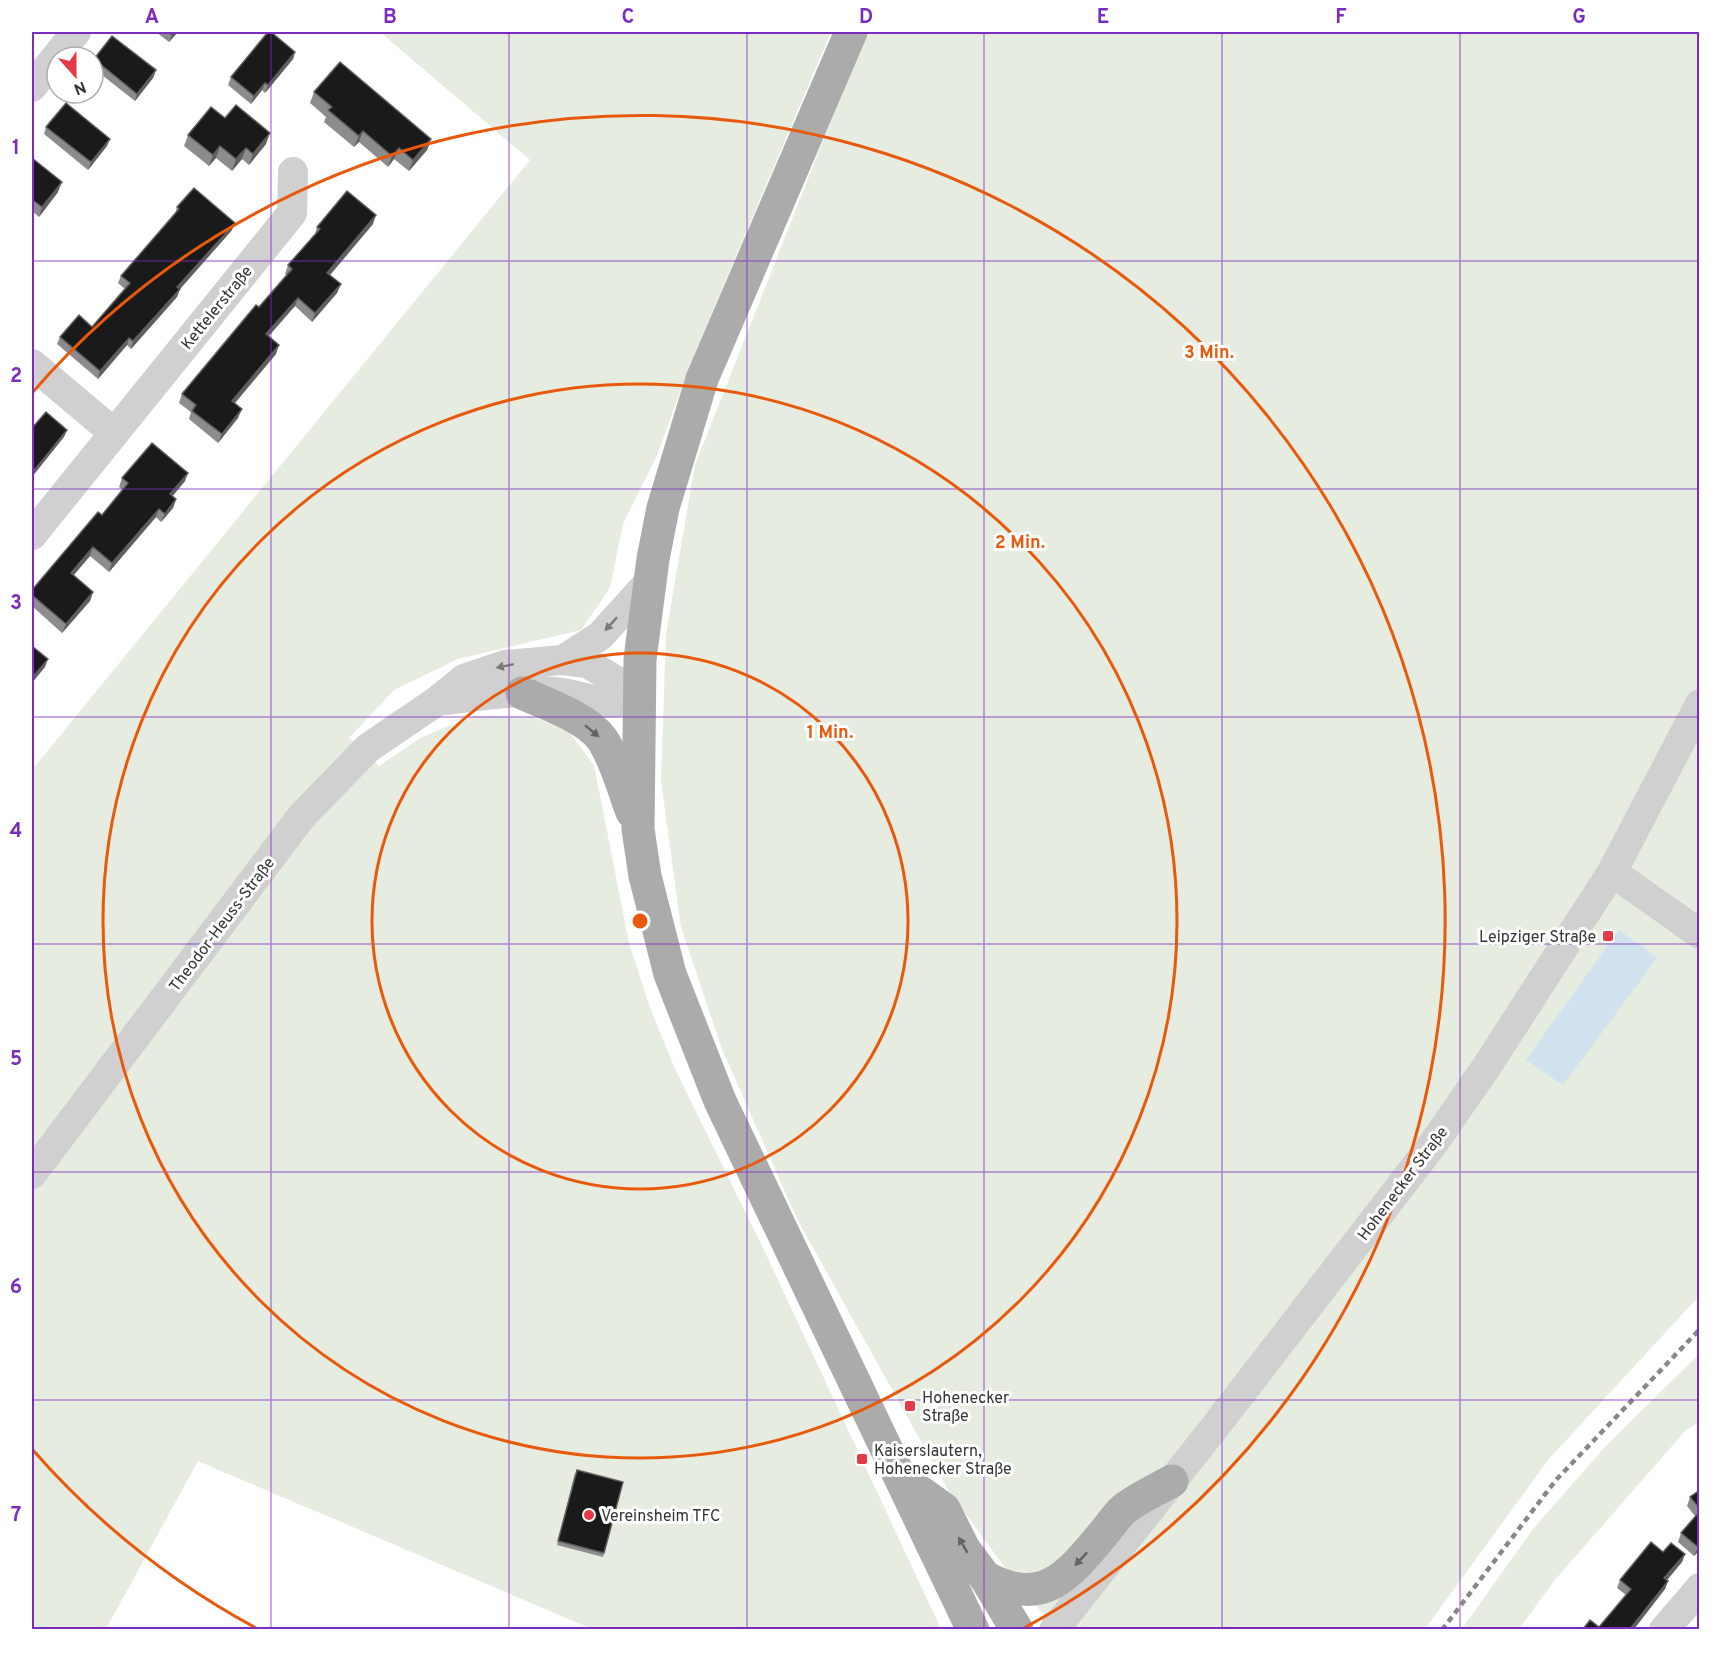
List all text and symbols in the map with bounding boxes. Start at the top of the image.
text: A [145,5,159,31]
text: B [383,5,397,31]
text: C [622,5,634,31]
text: D [859,5,873,31]
text: E [1097,5,1109,31]
text: F [1335,5,1347,31]
text: G [1572,5,1586,31]
north arrow [45,45,105,105]
text: N [71,76,89,99]
text: 1 [12,136,20,162]
street label: Kettelerstraße [178,262,258,354]
text: 3 Min. [1184,342,1234,365]
text: 2 [10,364,22,390]
text: 2 Min. [995,532,1045,555]
text: 3 [10,591,22,617]
one-way arrow [605,616,618,631]
one-way arrow [496,662,515,671]
text: 1 Min. [807,722,853,745]
one-way arrow [584,724,599,736]
text: 4 [10,819,22,845]
street label: Theodor-Heuss-Straße [165,854,280,996]
centre of rings [630,911,650,931]
place label: Leipziger Straße [1479,928,1596,948]
marker: Leipziger Straße [1601,929,1615,943]
text: 5 [10,1047,22,1073]
street label: Hohenecker Straße [1354,1123,1453,1245]
text: 6 [10,1275,22,1301]
place label: Hohenecker Straße [922,1389,1009,1427]
marker: Hohenecker Straße [903,1399,917,1413]
place label: Kaiserslautern, Hohenecker Straße [874,1442,1012,1480]
marker: Kaiserslautern, Hohenecker Straße [855,1452,869,1466]
text: 7 [11,1503,21,1529]
place label: Vereinsheim TFC [601,1507,720,1527]
marker: Vereinsheim TFC [582,1508,596,1522]
one-way arrow [958,1536,968,1553]
one-way arrow [1074,1552,1088,1567]

